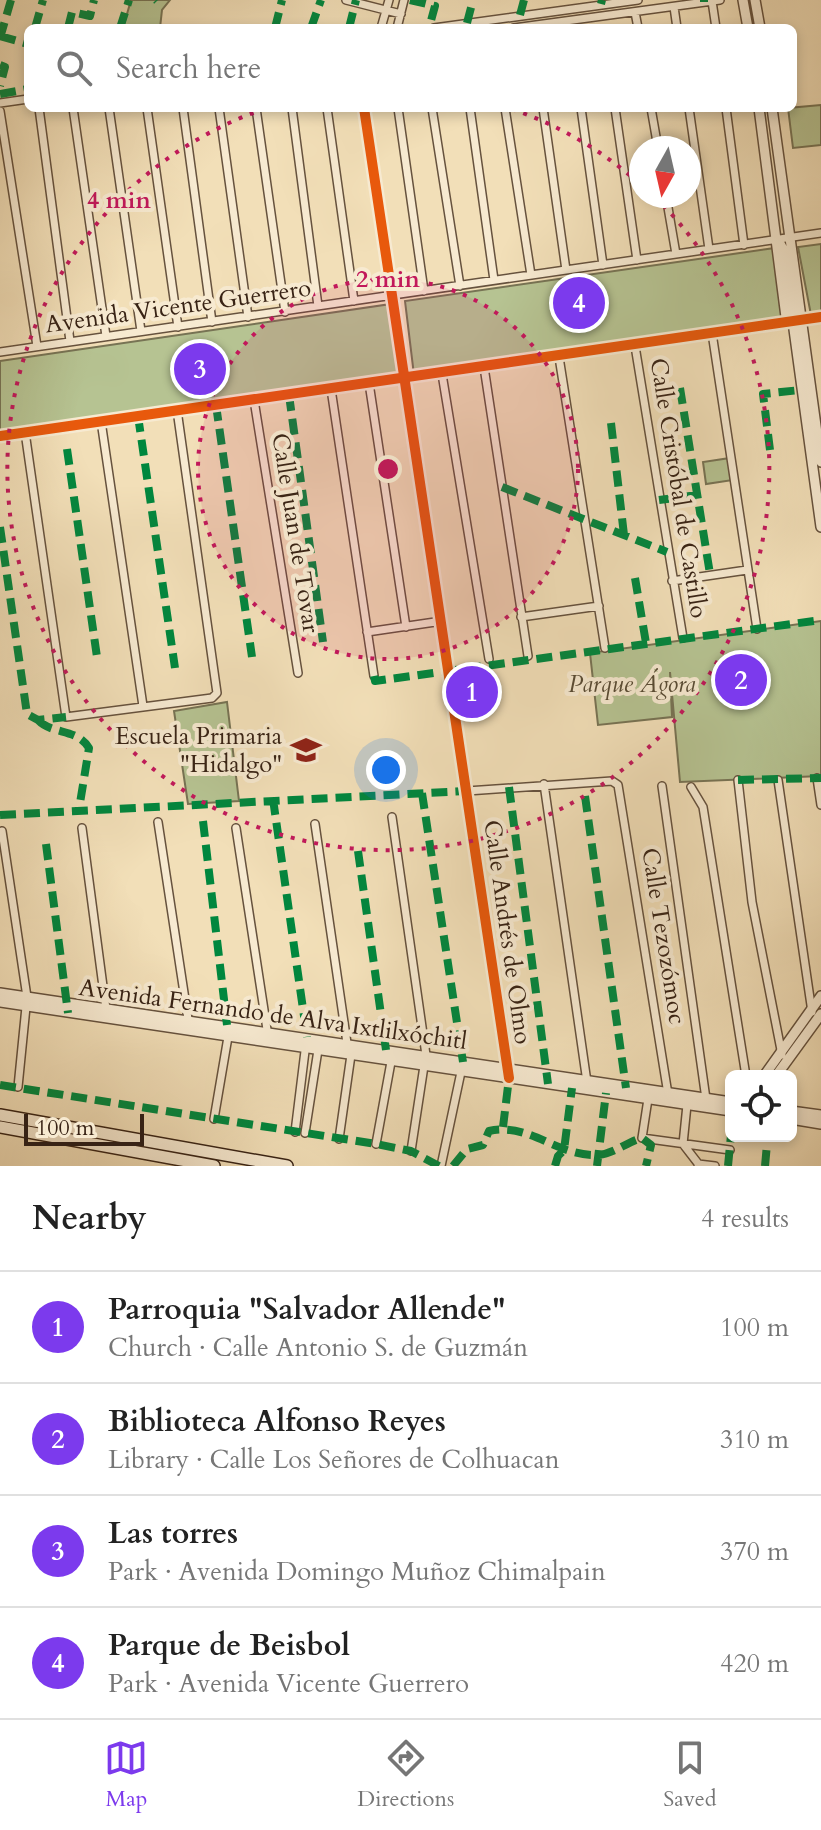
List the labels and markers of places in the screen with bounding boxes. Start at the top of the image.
pin: 4 [553,273,605,333]
pin: 3 [174,339,226,399]
centre of rings [374,455,402,483]
pin: 2 [715,650,767,710]
pin: 1 [446,662,498,722]
place label: Escuela Primaria "Hidalgo" [115,720,283,781]
school or university icon: Escuela Primaria "Hidalgo" [289,733,323,767]

